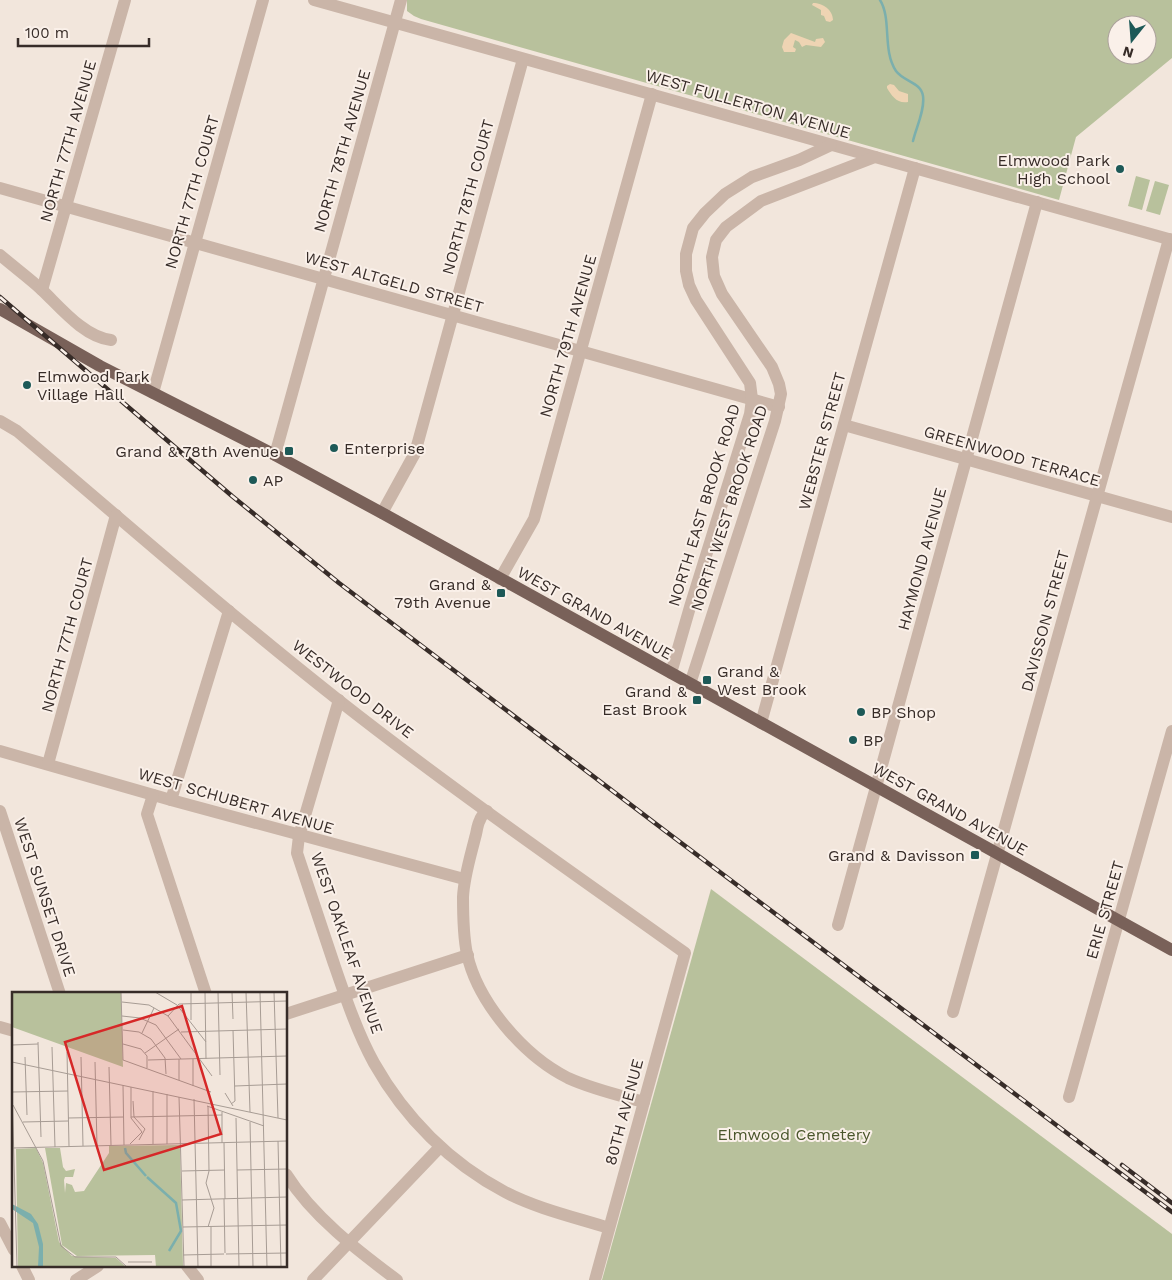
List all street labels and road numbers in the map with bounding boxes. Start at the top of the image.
street label: NORTH 77TH AVENUE [36,58,100,224]
street label: WEST FULLERTON AVENUE [643,66,853,142]
street label: NORTH 78TH AVENUE [310,67,374,235]
street label: NORTH 77TH COURT [161,112,223,271]
street label: NORTH 78TH COURT [438,117,498,277]
street label: WEST ALTGELD STREET [302,247,486,317]
street label: NORTH 79TH AVENUE [536,252,600,420]
street label: WEBSTER STREET [794,370,850,512]
street label: NORTH EAST BROOK ROAD [664,401,744,609]
street label: NORTH WEST BROOK ROAD [687,403,771,613]
street label: GREENWOOD TERRACE [922,422,1102,490]
street label: HAYMOND AVENUE [894,485,950,633]
street label: DAVISSON STREET [1017,548,1073,694]
street label: NORTH 77TH COURT [37,555,97,714]
street label: WEST GRAND AVENUE [514,562,676,664]
street label: WESTWOOD DRIVE [289,636,417,742]
street label: WEST GRAND AVENUE [869,758,1031,860]
street label: WEST SCHUBERT AVENUE [136,764,336,838]
street label: WEST SUNSET DRIVE [10,815,80,979]
street label: WEST OAKLEAF AVENUE [307,850,387,1036]
street label: ERIE STREET [1082,858,1128,961]
street label: 80TH AVENUE [601,1057,647,1167]

